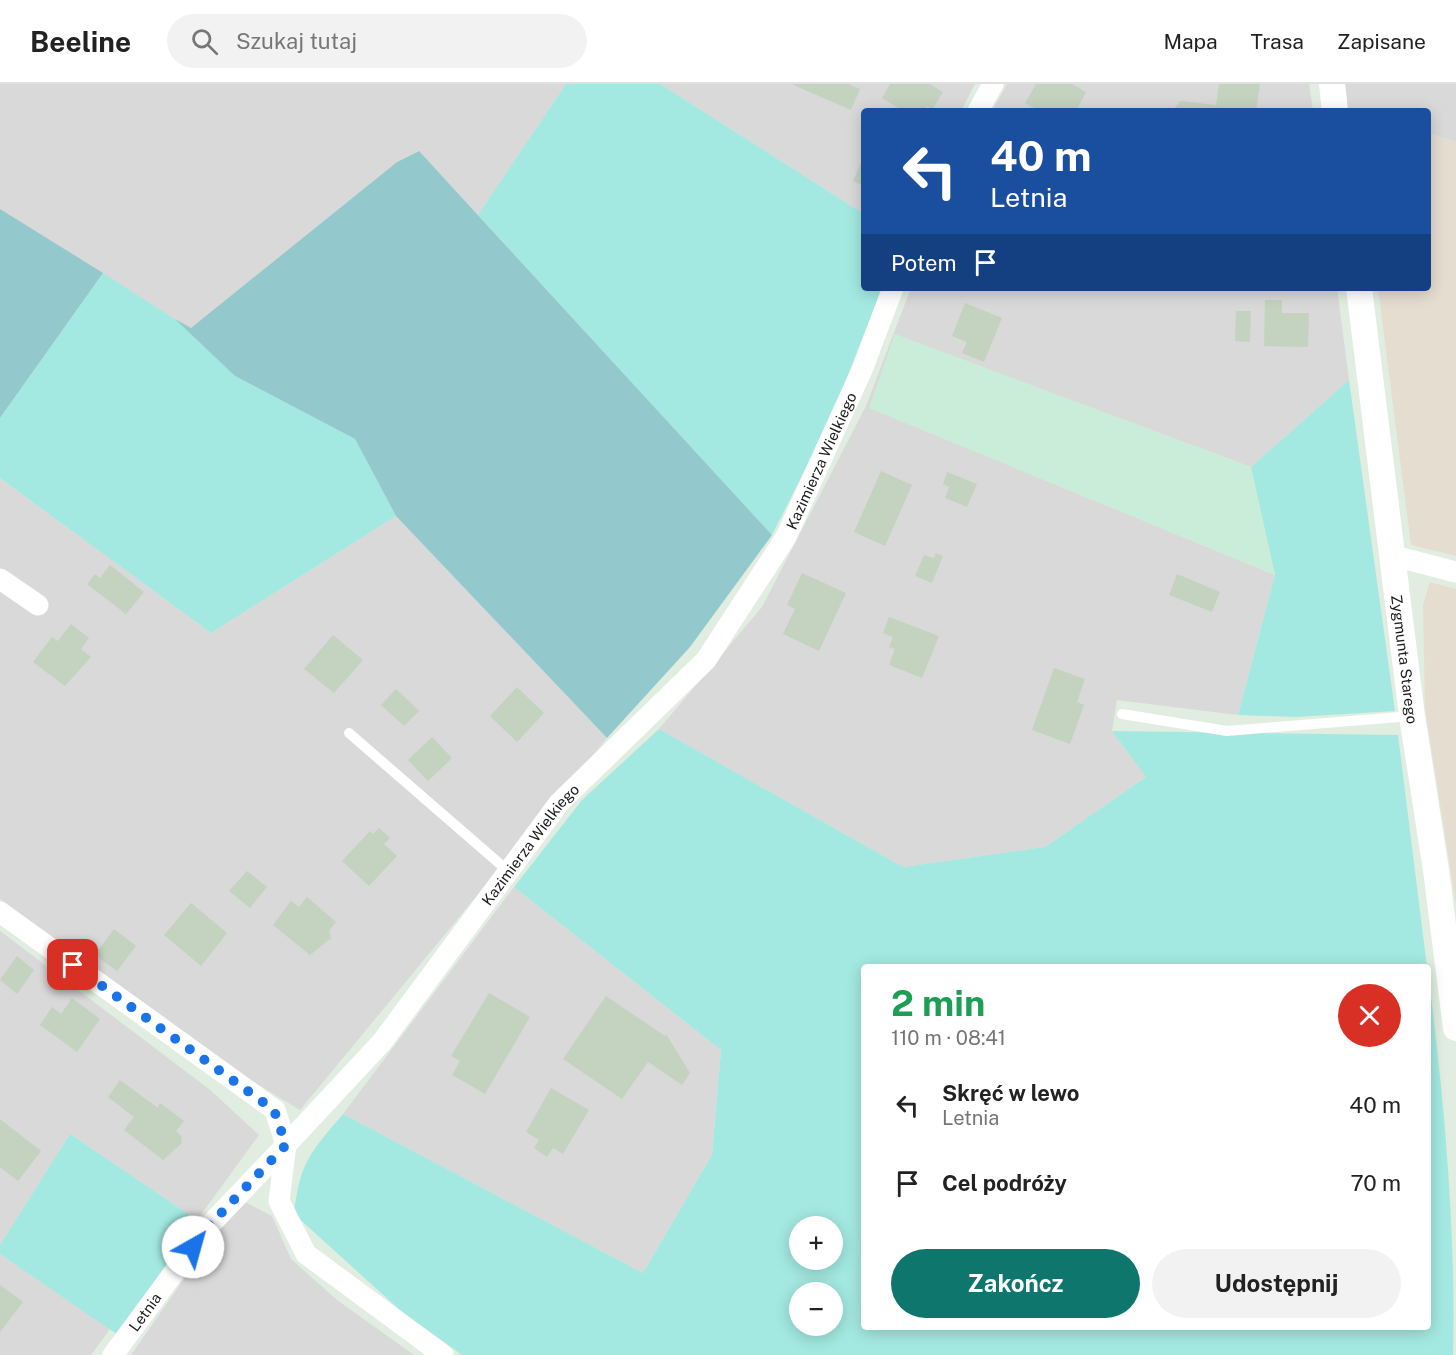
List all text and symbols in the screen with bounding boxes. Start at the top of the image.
search box [167,14,587,68]
text: Beeline [30,25,131,58]
icon: search [188,25,221,58]
text: Szukaj tutaj [236,28,357,54]
text: Mapa [1163,29,1218,54]
text: Trasa [1251,29,1304,54]
text: Zapisane [1337,29,1426,54]
text: 40 m [990,131,1092,180]
icon: left [891,132,969,210]
text: Letnia [990,181,1067,213]
icon: arrive [969,246,1002,279]
text: Potem [891,250,957,276]
street label: Kazimierza Wielkiego [782,389,859,532]
street label: Zygmunta Starego [1389,594,1422,725]
street label: Kazimierza Wielkiego [478,780,582,908]
pin [47,939,98,990]
icon: arrive [56,948,89,981]
text: 2 min [891,982,985,1024]
button: close [1338,984,1401,1047]
text: 110 m · 08:41 [891,1026,1006,1050]
text: Skręć w lewo [942,1080,1079,1106]
icon: left [891,1089,924,1122]
text: 40 m [1349,1092,1401,1118]
text: Letnia [942,1106,999,1130]
icon: arrive [891,1167,924,1200]
text: Cel podróży [942,1170,1067,1196]
text: 70 m [1350,1170,1401,1196]
position arrow [161,1215,225,1279]
map controls [789,1216,843,1336]
button: + [789,1216,843,1270]
button: Zakończ [891,1249,1140,1318]
button: Udostępnij [1152,1249,1401,1318]
button: − [789,1282,843,1336]
street label: Letnia [125,1290,165,1334]

